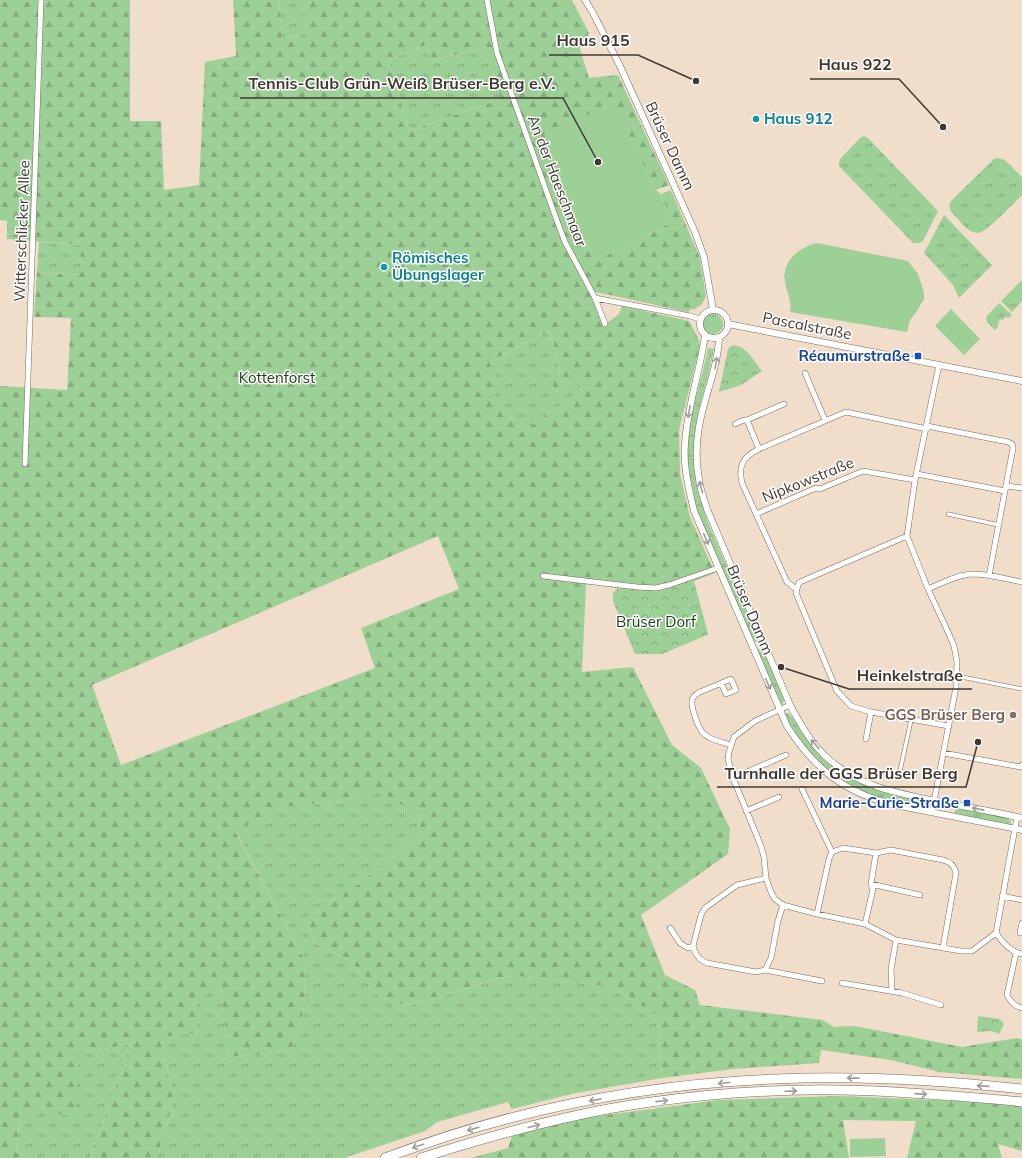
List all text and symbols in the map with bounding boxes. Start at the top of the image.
callout: Haus 915 [549,27,638,55]
text: Haus 915 [556,30,630,50]
callout: Haus 922 [810,51,899,79]
text: Haus 922 [818,54,892,74]
callout: Tennis-Club Grün-Weiß Brüser-Berg e.V. [240,70,563,98]
text: Tennis-Club Grün-Weiß Brüser-Berg e.V. [249,73,555,93]
street label: Brüser Damm [642,98,699,193]
place label: Haus 912 [764,109,832,128]
street label: An der Haeschmaar [524,112,591,250]
marker: Haus 912 [751,114,761,124]
street label: Witterschlicker Allee [10,160,33,302]
place label: Römisches Übungslager [392,248,484,284]
marker: Römisches Übungslager [379,262,389,272]
street label: Pascalstraße [761,308,853,343]
place label: Réaumurstraße [798,346,910,365]
marker: Réaumurstraße [913,351,923,361]
one-way arrow [712,357,720,370]
park label: Kottenforst [239,368,315,387]
one-way arrow [685,405,693,418]
street label: Nipkowstraße [759,453,856,507]
one-way arrow [697,481,704,494]
one-way arrow [703,532,710,544]
street label: Brüser Damm [723,562,778,658]
park label: Brüser Dorf [616,612,697,631]
callout: Heinkelstraße [849,661,972,689]
text: Heinkelstraße [857,665,963,685]
one-way arrow [765,678,772,690]
place label: GGS Brüser Berg [884,705,1005,724]
marker: GGS Brüser Berg [1008,710,1018,720]
one-way arrow [810,739,819,749]
callout: Turnhalle der GGS Brüser Berg [717,759,966,787]
text: Turnhalle der GGS Brüser Berg [724,763,958,783]
place label: Marie-Curie-Straße [820,793,959,812]
marker: Marie-Curie-Straße [962,798,972,808]
one-way arrow [972,805,985,813]
one-way arrow [847,1074,860,1082]
one-way arrow [718,1079,731,1086]
one-way arrow [977,1082,990,1089]
one-way arrow [784,1087,797,1095]
one-way arrow [914,1090,927,1097]
one-way arrow [589,1096,602,1104]
one-way arrow [655,1097,668,1105]
one-way arrow [527,1121,540,1129]
one-way arrow [466,1126,479,1133]
one-way arrow [411,1143,424,1150]

